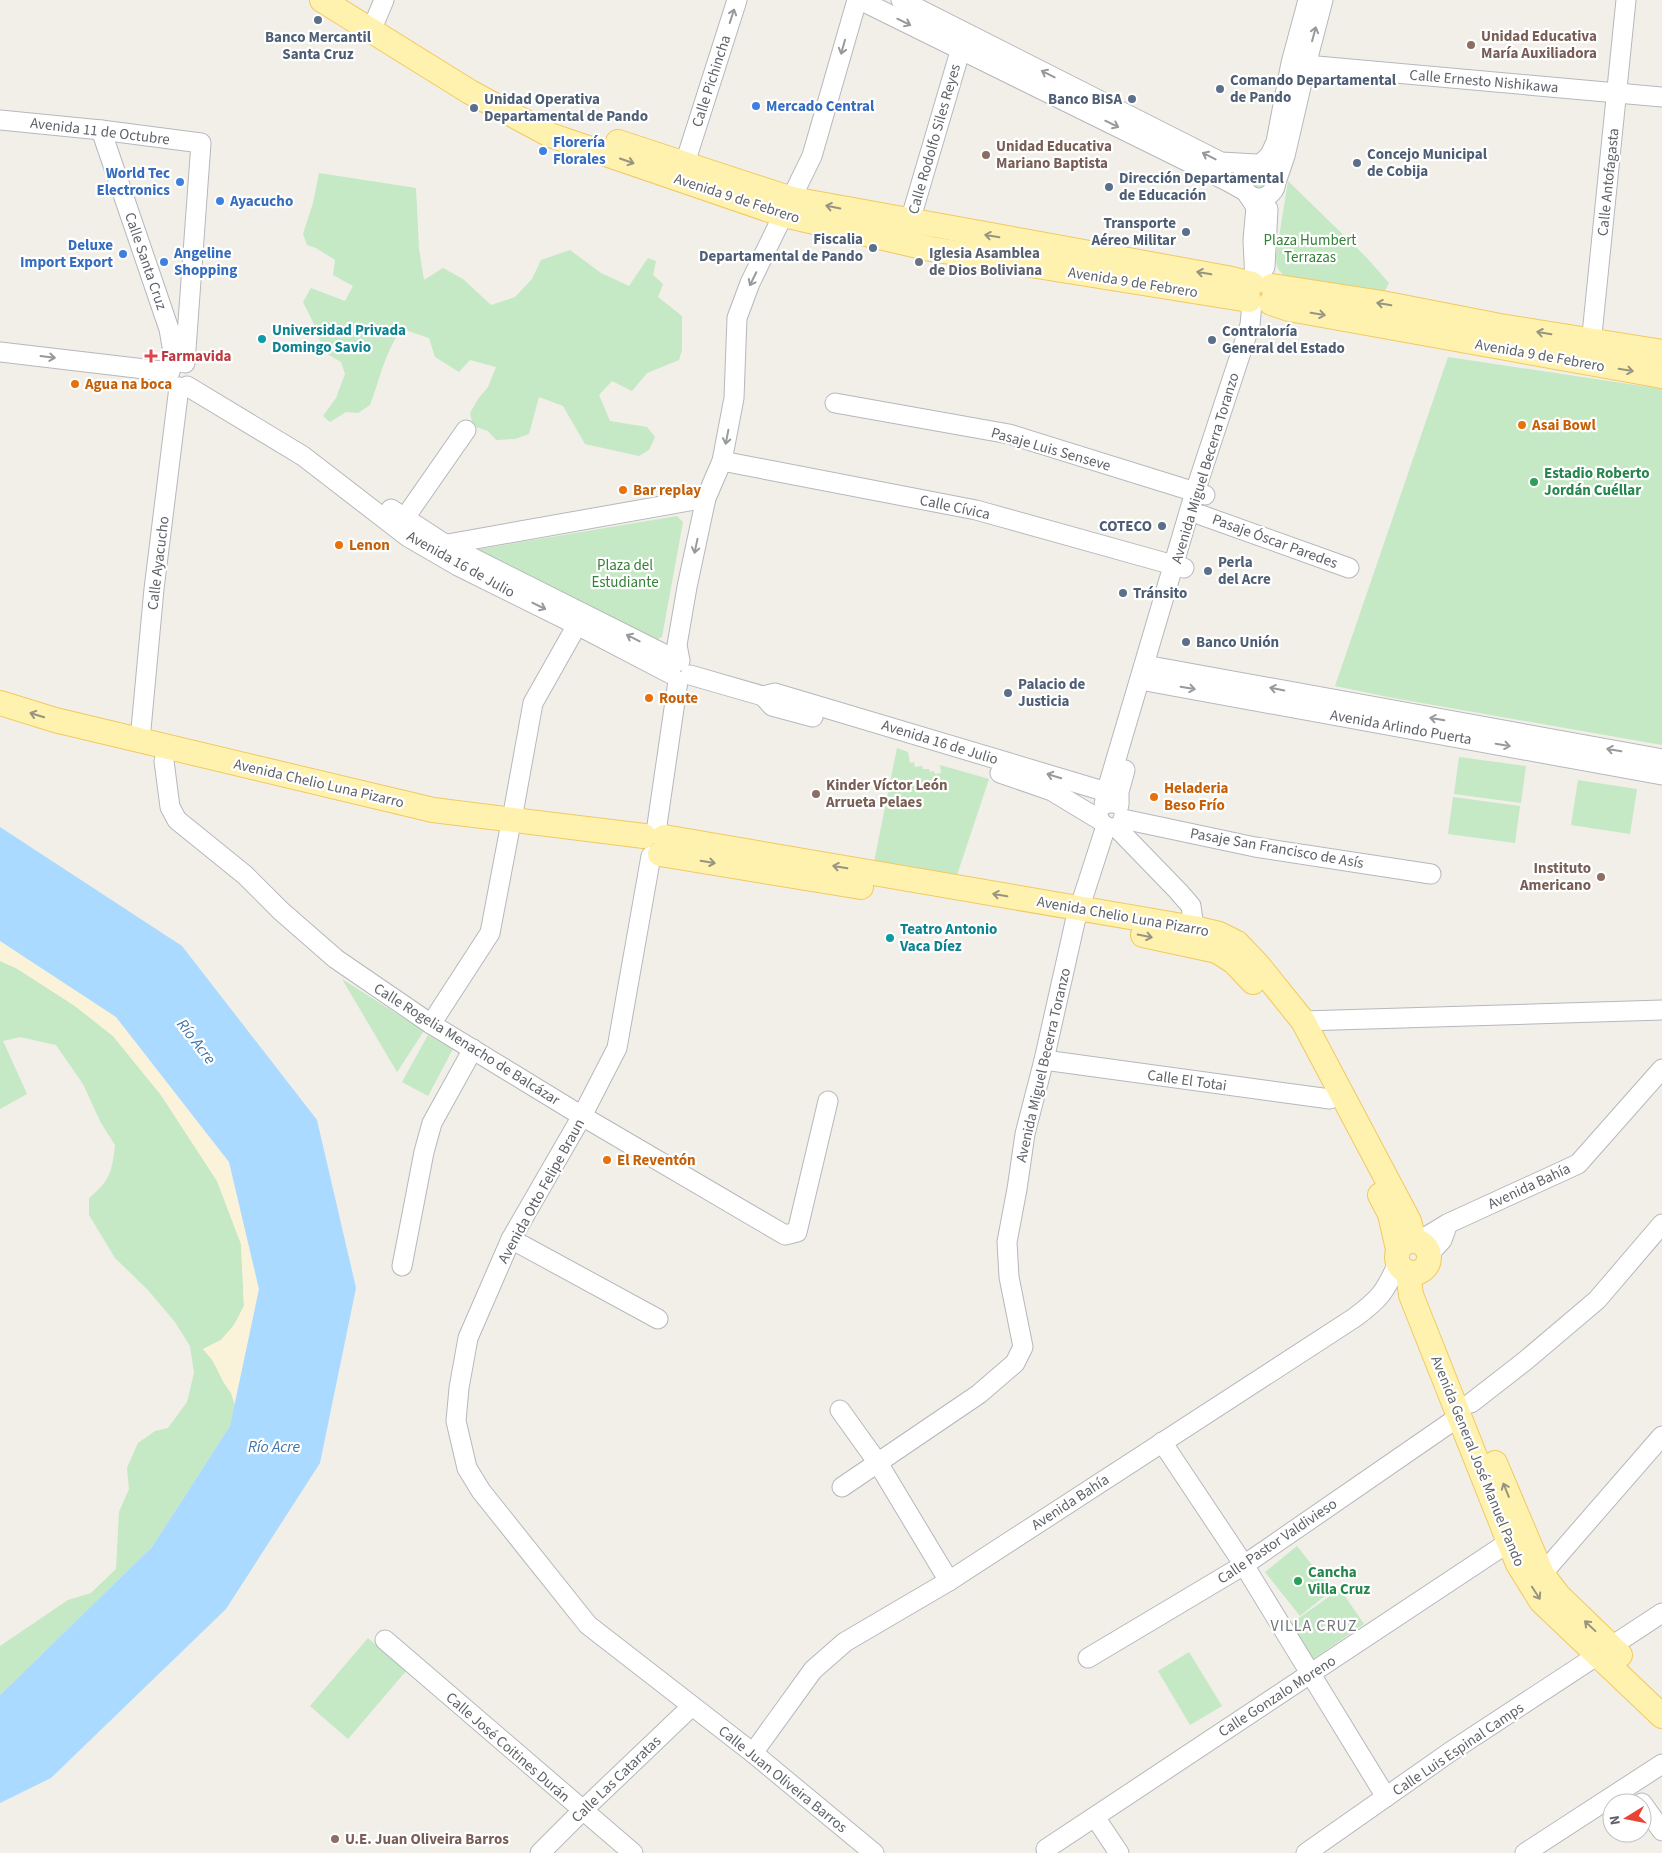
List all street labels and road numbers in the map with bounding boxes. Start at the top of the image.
street label: Calle Pichincha [687,32,736,130]
street label: Calle Rodolfo Siles Reyes [903,62,966,217]
street label: Calle Ernesto Nishikawa [1409,65,1559,98]
street label: Avenida 11 de Octubre [29,113,171,150]
street label: Calle Antofagasta [1592,127,1625,237]
street label: Avenida 9 de Febrero [671,168,802,229]
street label: Calle Santa Cruz [119,210,172,313]
street label: Avenida 9 de Febrero [1067,262,1199,303]
street label: Avenida 9 de Febrero [1474,334,1606,377]
street label: Avenida Miguel Becerra Toranzo [1166,370,1245,566]
street label: Pasaje Luis Senseve [989,422,1113,477]
street label: Calle Cívica [918,490,992,525]
street label: Pasaje Óscar Paredes [1209,509,1340,574]
street label: Calle Ayacucho [142,515,175,611]
street label: Avenida 16 de Julio [403,526,519,603]
street label: Avenida Arlindo Puerta [1329,705,1473,750]
street label: Avenida 16 de Julio [879,715,1001,770]
street label: Avenida Chelio Luna Pizarro [232,754,406,813]
street label: Pasaje San Francisco de Asís [1188,823,1365,874]
street label: Avenida Chelio Luna Pizarro [1035,891,1211,942]
street label: Avenida Miguel Becerra Toranzo [1011,966,1076,1164]
street label: Calle Rogelia Menacho de Balcázar [370,978,564,1111]
street label: Calle El Totai [1146,1065,1228,1096]
street label: Avenida Otto Felipe Braun [493,1115,590,1267]
street label: Avenida Bahía [1484,1158,1574,1215]
street label: Avenida General José Manuel Pando [1425,1353,1530,1570]
street label: Avenida Bahía [1027,1469,1113,1535]
street label: Calle Pastor Valdivieso [1213,1494,1341,1589]
street label: Calle Gonzalo Moreno [1214,1651,1340,1742]
street label: Calle José Coitines Durán [441,1688,574,1807]
street label: Calle Luis Espinal Camps [1388,1698,1528,1801]
street label: Calle Juan Oliveira Barros [714,1721,852,1838]
street label: Calle Las Cataratas [567,1731,666,1828]

